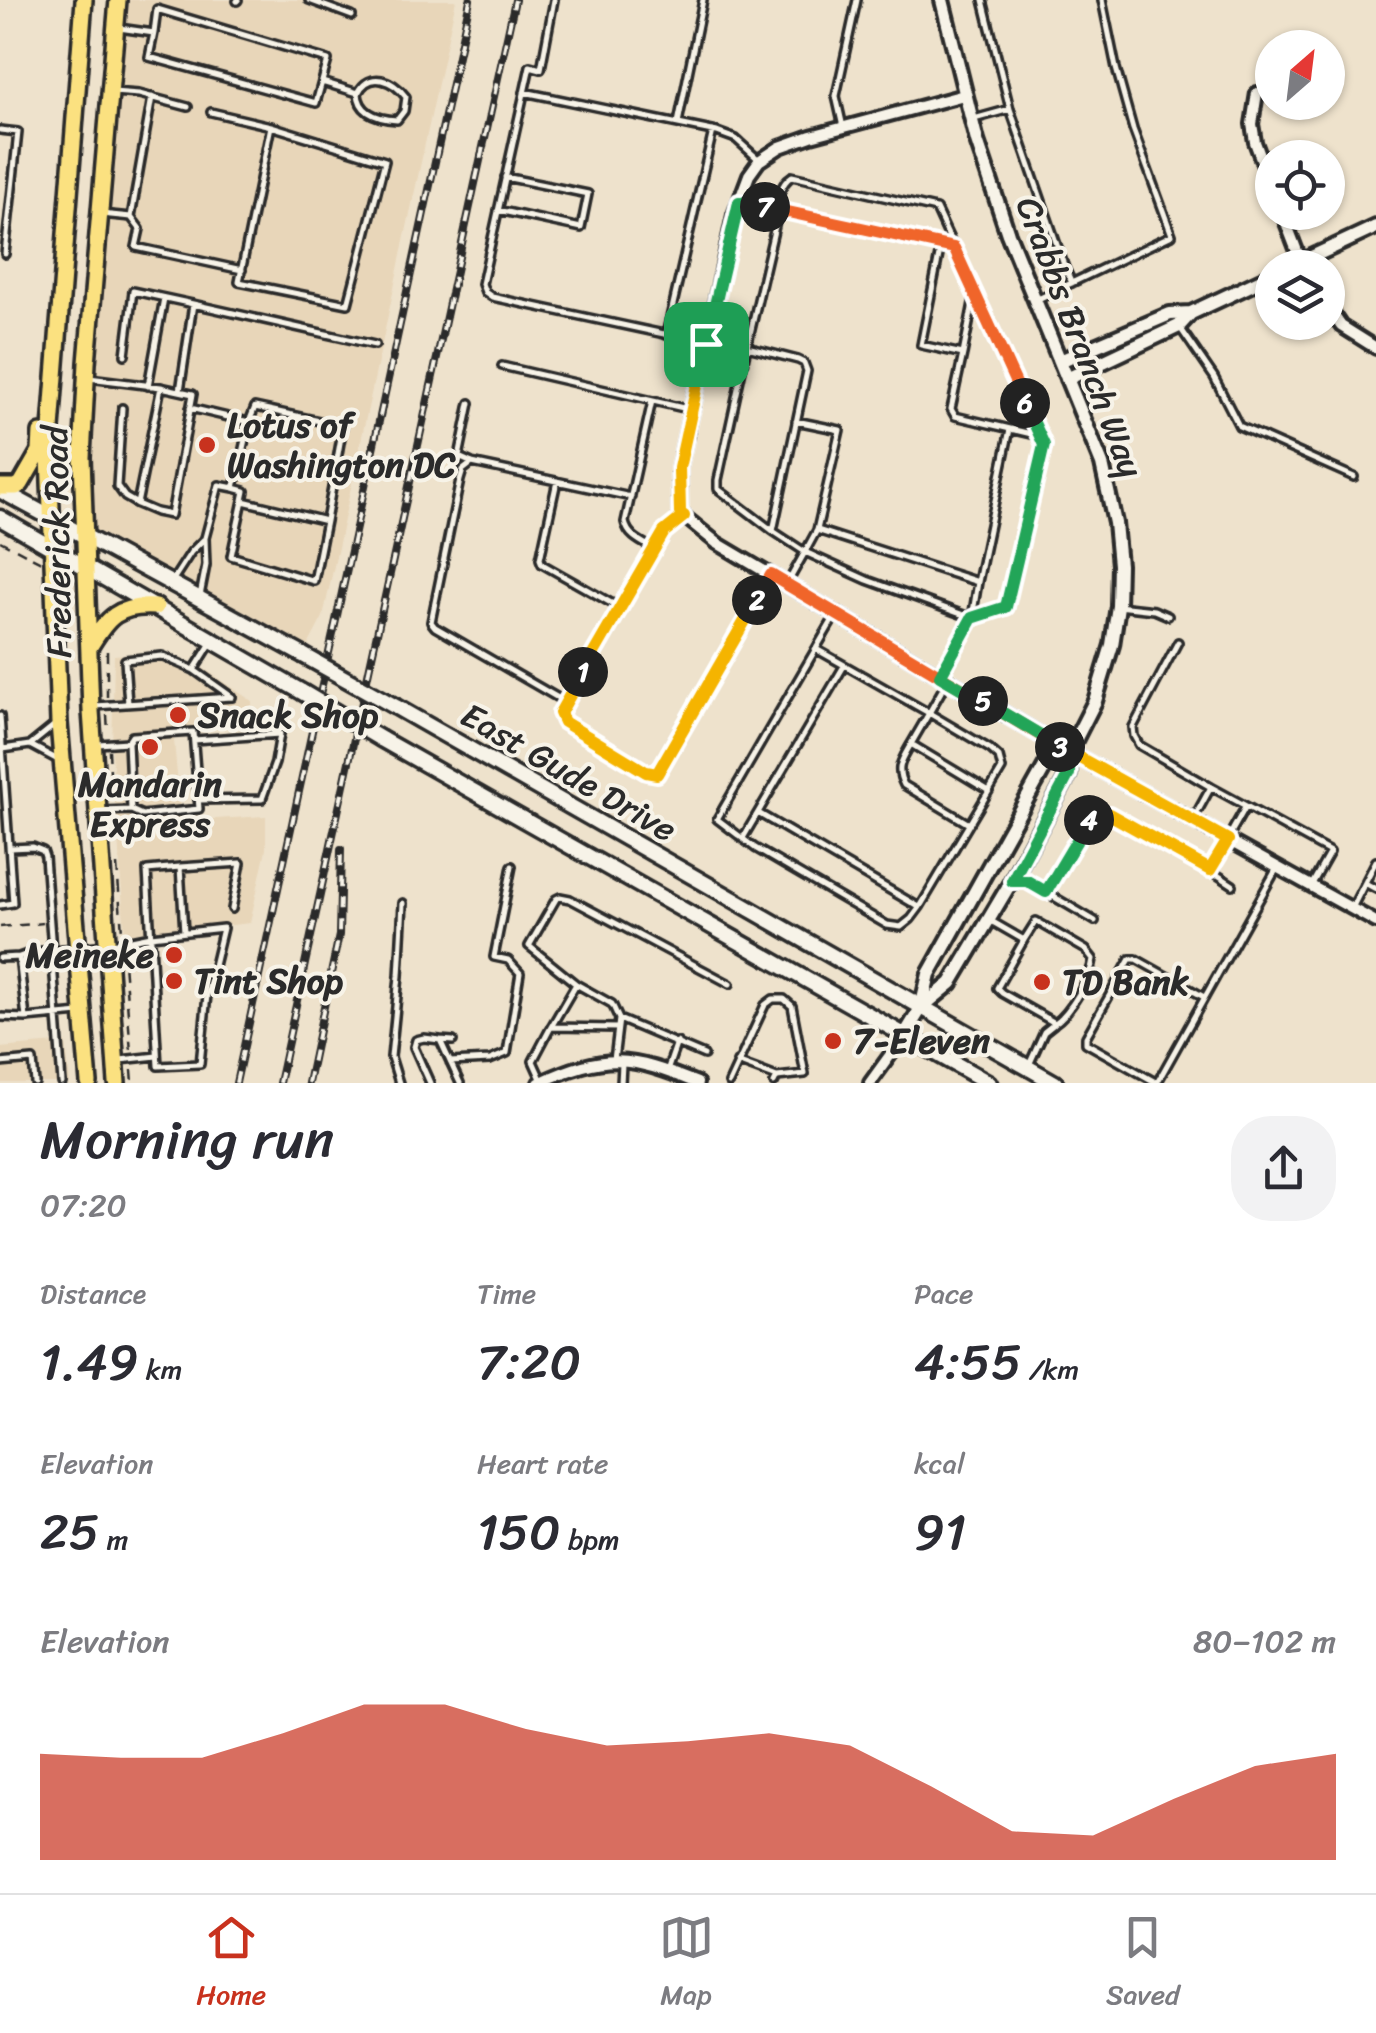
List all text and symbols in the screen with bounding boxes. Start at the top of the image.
north arrow [1255,30,1345,120]
map controls [1255,30,1345,340]
button: locate [1255,140,1345,230]
pin: 7 [740,182,790,232]
text: 7 [757,182,773,231]
street label: Crabbs Branch Way [998,187,1162,487]
button: layers [1255,250,1345,340]
pin [664,302,749,387]
icon: arrive [679,317,734,372]
pin: 6 [1000,378,1050,428]
text: 6 [1017,378,1033,427]
place label: Lotus of Washington DC [227,394,456,496]
street label: Frederick Road [24,423,90,659]
marker: Lotus of Washington DC [196,434,218,456]
pin: 2 [732,575,782,625]
text: 2 [749,575,765,624]
pin: 1 [558,647,608,697]
text: 1 [577,647,589,696]
pin: 5 [958,676,1008,726]
text: 5 [974,676,992,725]
place label: Snack Shop [197,684,379,746]
street label: East Gude Drive [449,685,689,859]
marker: Snack Shop [167,704,189,726]
pin: 3 [1035,722,1085,772]
text: 3 [1052,722,1068,771]
marker: Mandarin Express [139,736,161,758]
place label: Mandarin Express [77,753,222,855]
pin: 4 [1064,795,1114,845]
text: 4 [1080,795,1098,844]
place label: Meineke [24,924,154,986]
marker: Meineke [163,944,185,966]
place label: Tint Shop [194,950,343,1012]
place label: TD Bank [1062,951,1189,1013]
marker: Tint Shop [163,970,185,992]
marker: TD Bank [1031,971,1053,993]
place label: 7-Eleven [853,1010,990,1072]
marker: 7-Eleven [822,1030,844,1052]
text: Morning run [40,1091,334,1188]
button: share [1231,1116,1336,1221]
text: 07:20 [40,1177,127,1234]
text: Distance [40,1269,146,1318]
text: Time [477,1269,536,1318]
text: Pace [914,1269,973,1318]
text: 1.49 [40,1318,139,1407]
text: 7:20 [477,1318,581,1407]
text: 4:55 [914,1318,1021,1407]
text: km [139,1345,182,1394]
text: /km [1021,1345,1079,1394]
text: Elevation [40,1439,153,1488]
text: Heart rate [477,1439,608,1488]
text: kcal [914,1439,965,1488]
text: 25 [40,1488,99,1577]
text: 150 [477,1488,561,1577]
text: 91 [914,1488,966,1577]
text: m [99,1515,128,1564]
text: bpm [561,1515,620,1564]
text: Elevation [40,1613,170,1670]
text: 80–102 m [1193,1613,1336,1670]
tab: Home [196,1910,266,2019]
tab: Map [659,1910,714,2019]
tab: Saved [1106,1910,1180,2019]

